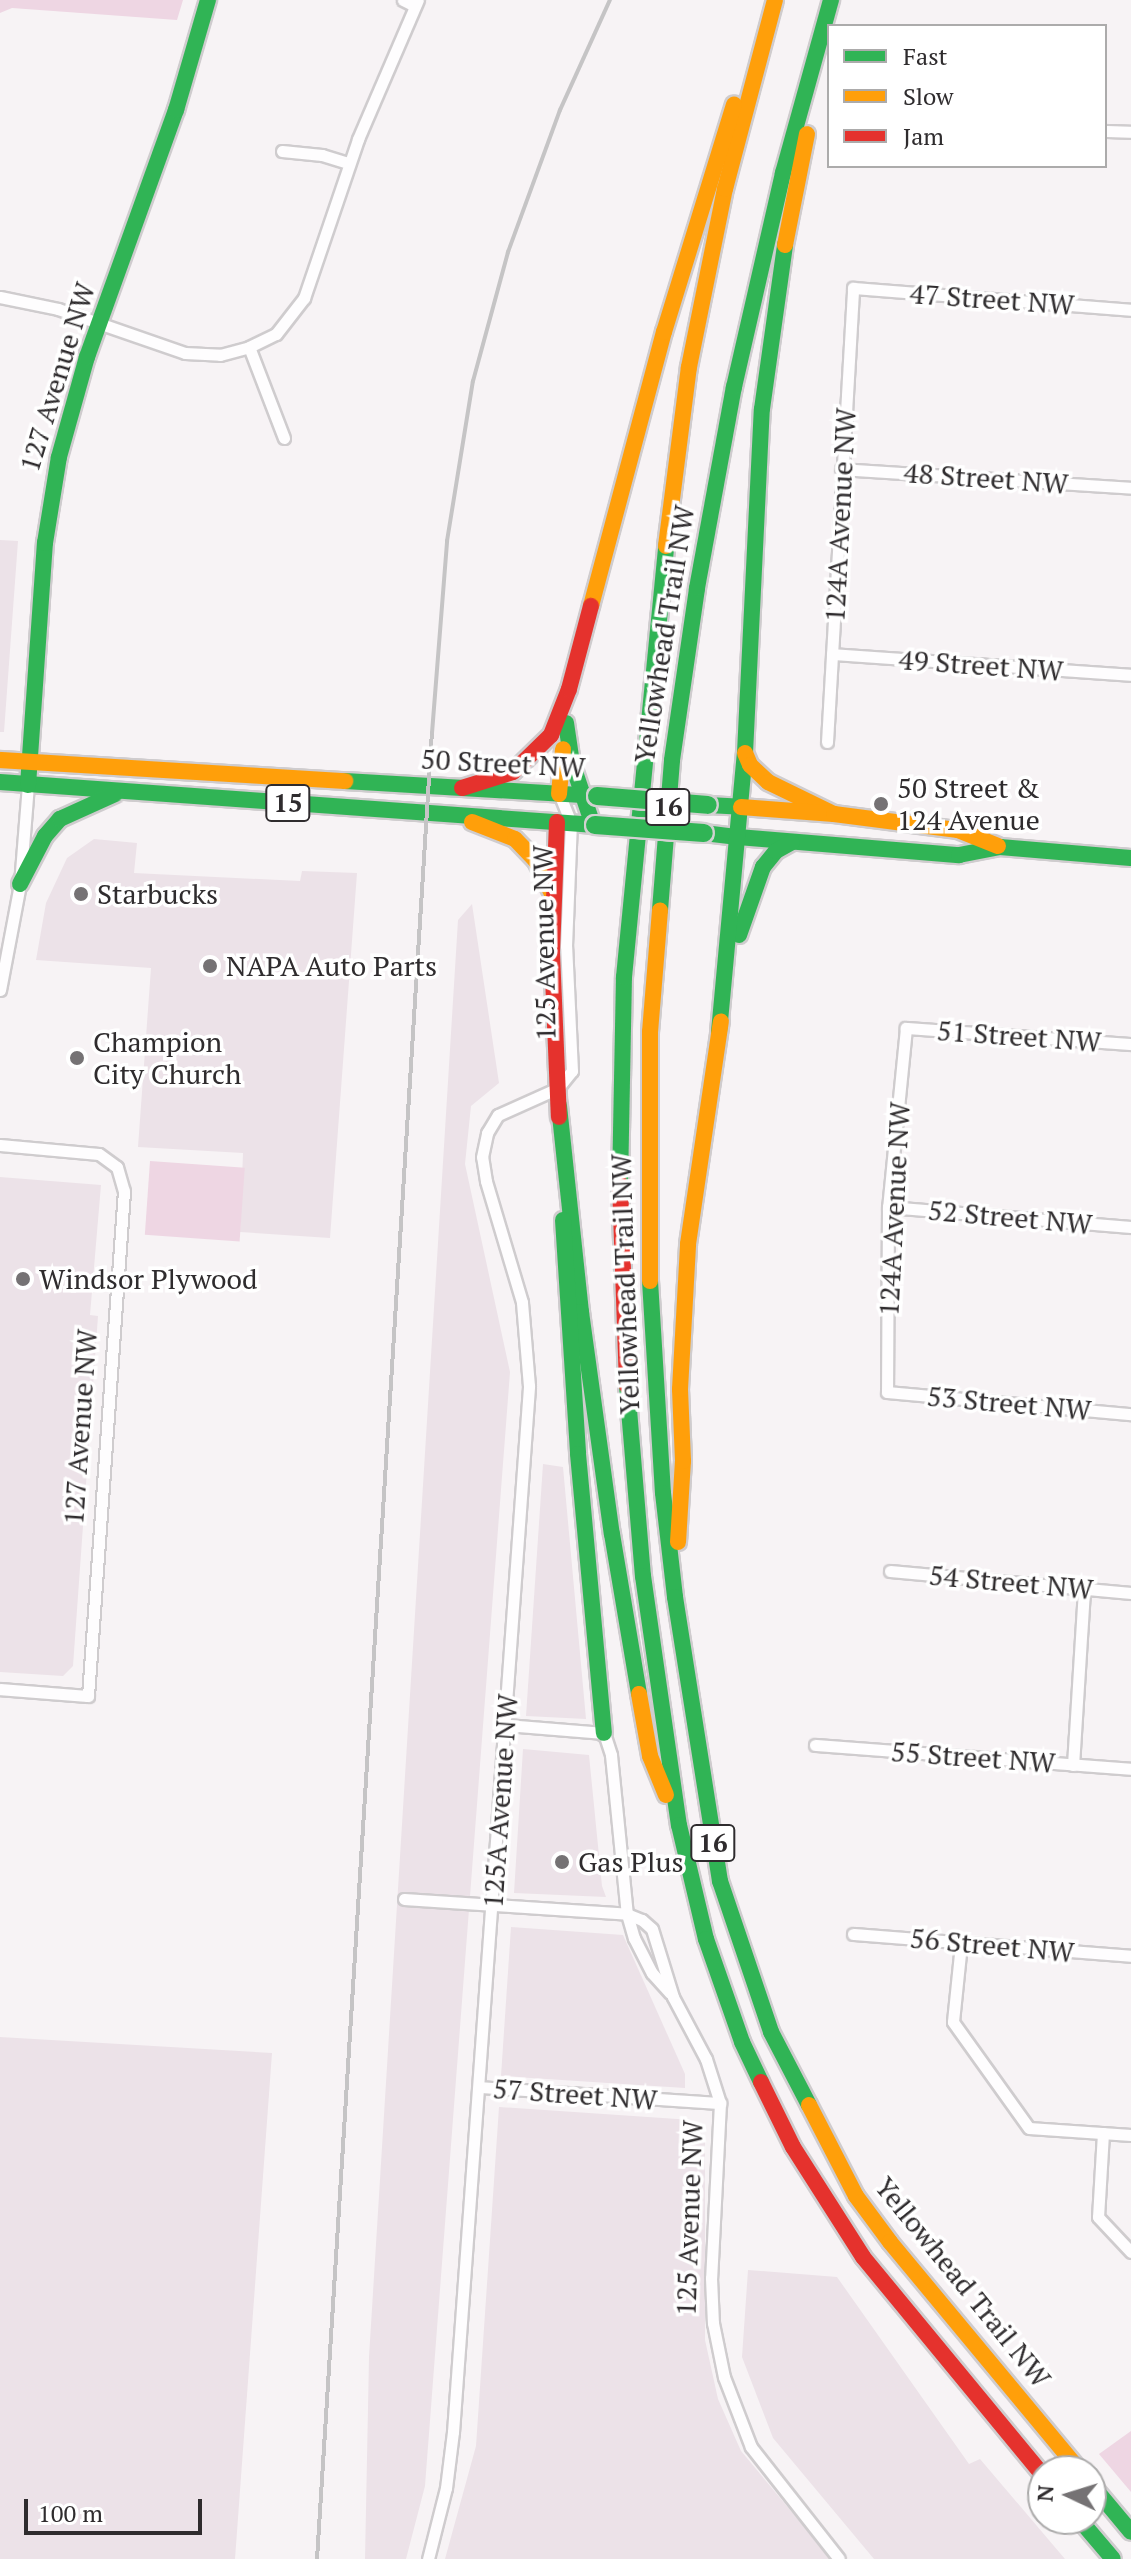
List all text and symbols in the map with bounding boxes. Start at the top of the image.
legend [827,24,1107,168]
text: Fast [903,40,947,72]
text: Slow [903,80,954,112]
text: Jam [903,120,944,152]
street label: 47 Street NW [909,276,1075,322]
street label: 127 Avenue NW [12,278,102,476]
street label: 124A Avenue NW [818,406,862,624]
street label: 48 Street NW [903,455,1069,501]
street label: Yellowhead Trail NW [627,503,701,765]
street label: 49 Street NW [898,642,1064,688]
street label: 50 Street NW [420,742,586,784]
place label: 50 Street & 124 Avenue [897,771,1040,837]
road number: 15 [264,781,312,825]
road number: 16 [644,785,692,829]
marker: 50 Street & 124 Avenue [872,795,890,813]
street label: 125 Avenue NW [525,844,563,1042]
place label: Starbucks [97,877,218,911]
marker: Starbucks [72,885,90,903]
place label: NAPA Auto Parts [226,949,438,983]
marker: NAPA Auto Parts [201,957,219,975]
street label: 51 Street NW [936,1013,1102,1059]
place label: Champion City Church [93,1025,242,1091]
marker: Champion City Church [68,1049,86,1067]
street label: 124A Avenue NW [872,1100,916,1318]
street label: Yellowhead Trail NW [604,1153,646,1415]
street label: 52 Street NW [926,1193,1094,1241]
place label: Windsor Plywood [39,1262,258,1296]
marker: Windsor Plywood [14,1270,32,1288]
street label: 127 Avenue NW [56,1328,104,1526]
street label: 53 Street NW [925,1379,1093,1427]
street label: 54 Street NW [927,1558,1095,1606]
street label: 125A Avenue NW [476,1692,524,1910]
street label: 55 Street NW [890,1734,1056,1780]
road number: 16 [689,1821,737,1865]
place label: Gas Plus [578,1845,684,1879]
marker: Gas Plus [553,1853,571,1871]
street label: 56 Street NW [908,1921,1076,1969]
street label: 57 Street NW [492,2071,658,2117]
street label: 125 Avenue NW [669,2119,709,2317]
street label: Yellowhead Trail NW [868,2170,1058,2394]
north arrow [1027,2455,1107,2535]
scale bar [28,2483,206,2533]
text: N [1030,2484,1060,2503]
text: 100 m [38,2497,103,2529]

